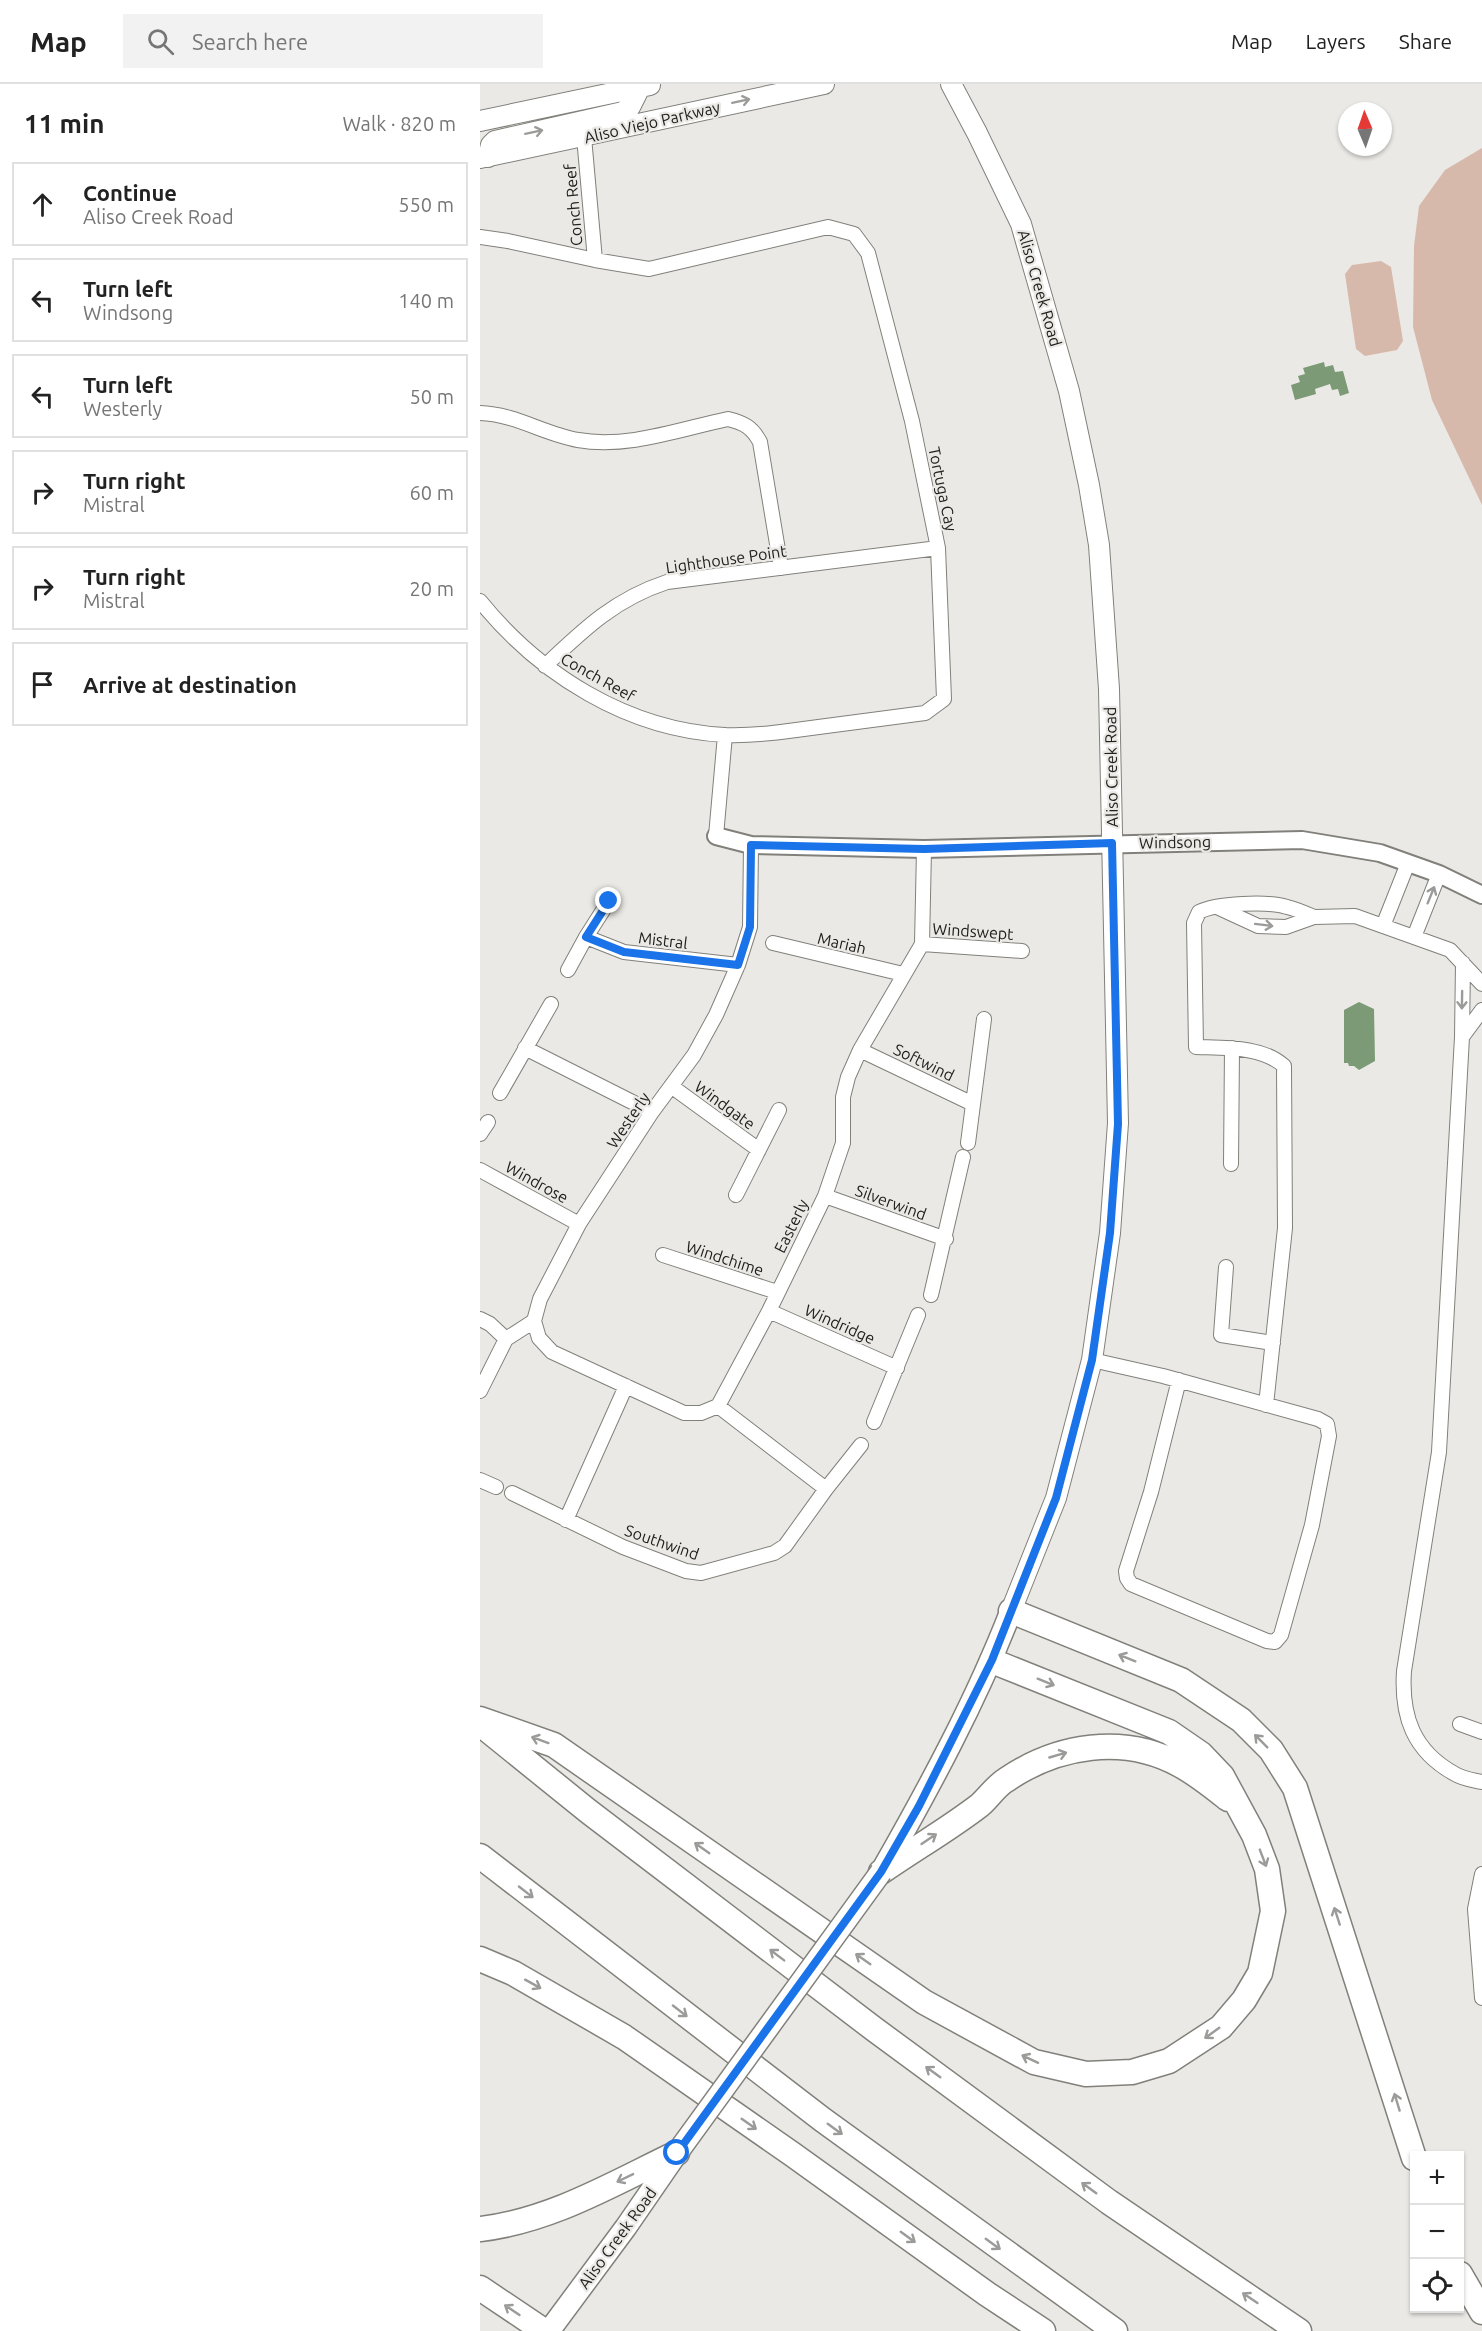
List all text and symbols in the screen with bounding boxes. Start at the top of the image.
search box [123,14,543,68]
icon: search [144,25,177,58]
text: Map [30,26,87,57]
text: Search here [192,29,308,54]
text: Map [1231,29,1272,53]
text: Layers [1305,29,1366,53]
text: Share [1399,29,1452,53]
one-way arrow [732,95,751,107]
street label: Aliso Viejo Parkway [582,98,722,146]
north arrow [1338,102,1392,156]
text: 11 min [24,109,104,138]
text: Walk · 820 m [343,112,456,135]
one-way arrow [524,126,544,137]
street label: Conch Reef [560,162,586,247]
text: Continue [83,180,177,205]
icon: ahead [26,188,59,221]
text: 550 m [398,193,454,216]
text: Aliso Creek Road [83,205,234,228]
street label: Aliso Creek Road [1015,228,1065,348]
text: Turn left [83,276,173,301]
icon: left [26,284,59,317]
text: 140 m [398,289,454,312]
text: Windsong [83,301,173,324]
text: Turn left [83,372,173,397]
icon: left [26,380,59,413]
text: 50 m [410,385,454,408]
text: Westerly [83,397,162,420]
street label: Tortuga Cay [925,445,961,533]
text: Turn right [83,468,185,493]
icon: right [26,476,59,509]
text: 60 m [410,481,454,504]
text: Mistral [83,493,145,516]
street label: Lighthouse Point [664,542,788,576]
text: Turn right [83,564,185,589]
icon: right [26,572,59,605]
text: 20 m [410,577,454,600]
text: Mistral [83,589,145,612]
street label: Conch Reef [558,649,639,705]
icon: arrive [26,668,59,701]
text: Arrive at destination [83,672,297,697]
street label: Aliso Creek Road [1101,707,1121,827]
street label: Windsong [1139,832,1211,852]
one-way arrow [1426,886,1437,905]
route end [595,887,621,913]
street label: Windswept [932,919,1015,943]
one-way arrow [1254,920,1274,931]
street label: Mistral [637,928,689,952]
street label: Mariah [816,929,868,957]
one-way arrow [1457,990,1468,1010]
street label: Softwind [891,1040,957,1084]
street label: Windgate [691,1077,759,1133]
street label: Westerly [603,1088,653,1151]
street label: Windrose [503,1157,571,1207]
street label: Silverwind [853,1181,929,1223]
street label: Easterly [770,1196,812,1256]
street label: Windchime [684,1237,766,1279]
street label: Windridge [802,1301,878,1347]
street label: Southwind [623,1521,701,1563]
one-way arrow [1118,1652,1136,1663]
one-way arrow [1036,1678,1054,1689]
one-way arrow [1254,1733,1269,1748]
one-way arrow [531,1734,550,1745]
one-way arrow [1048,1749,1067,1760]
one-way arrow [921,1833,937,1845]
one-way arrow [695,1842,711,1854]
one-way arrow [1258,1848,1269,1867]
one-way arrow [518,1885,534,1898]
one-way arrow [1331,1907,1342,1926]
one-way arrow [769,1948,785,1961]
one-way arrow [855,1953,871,1965]
one-way arrow [524,1978,541,1990]
one-way arrow [672,2005,688,2017]
one-way arrow [1205,2027,1221,2040]
one-way arrow [1021,2052,1039,2064]
one-way arrow [925,2066,941,2078]
one-way arrow [1391,2093,1402,2112]
one-way arrow [740,2118,757,2130]
one-way arrow [827,2123,843,2136]
route start [663,2139,689,2165]
map controls [1410,2151,1464,2313]
button: + [1410,2151,1464,2205]
one-way arrow [616,2173,634,2185]
one-way arrow [1082,2182,1098,2194]
street label: Aliso Creek Road [574,2184,660,2292]
button: − [1410,2205,1464,2259]
one-way arrow [899,2231,915,2244]
one-way arrow [985,2238,1001,2250]
button: locate [1410,2259,1464,2313]
one-way arrow [1243,2292,1259,2304]
one-way arrow [504,2303,521,2315]

